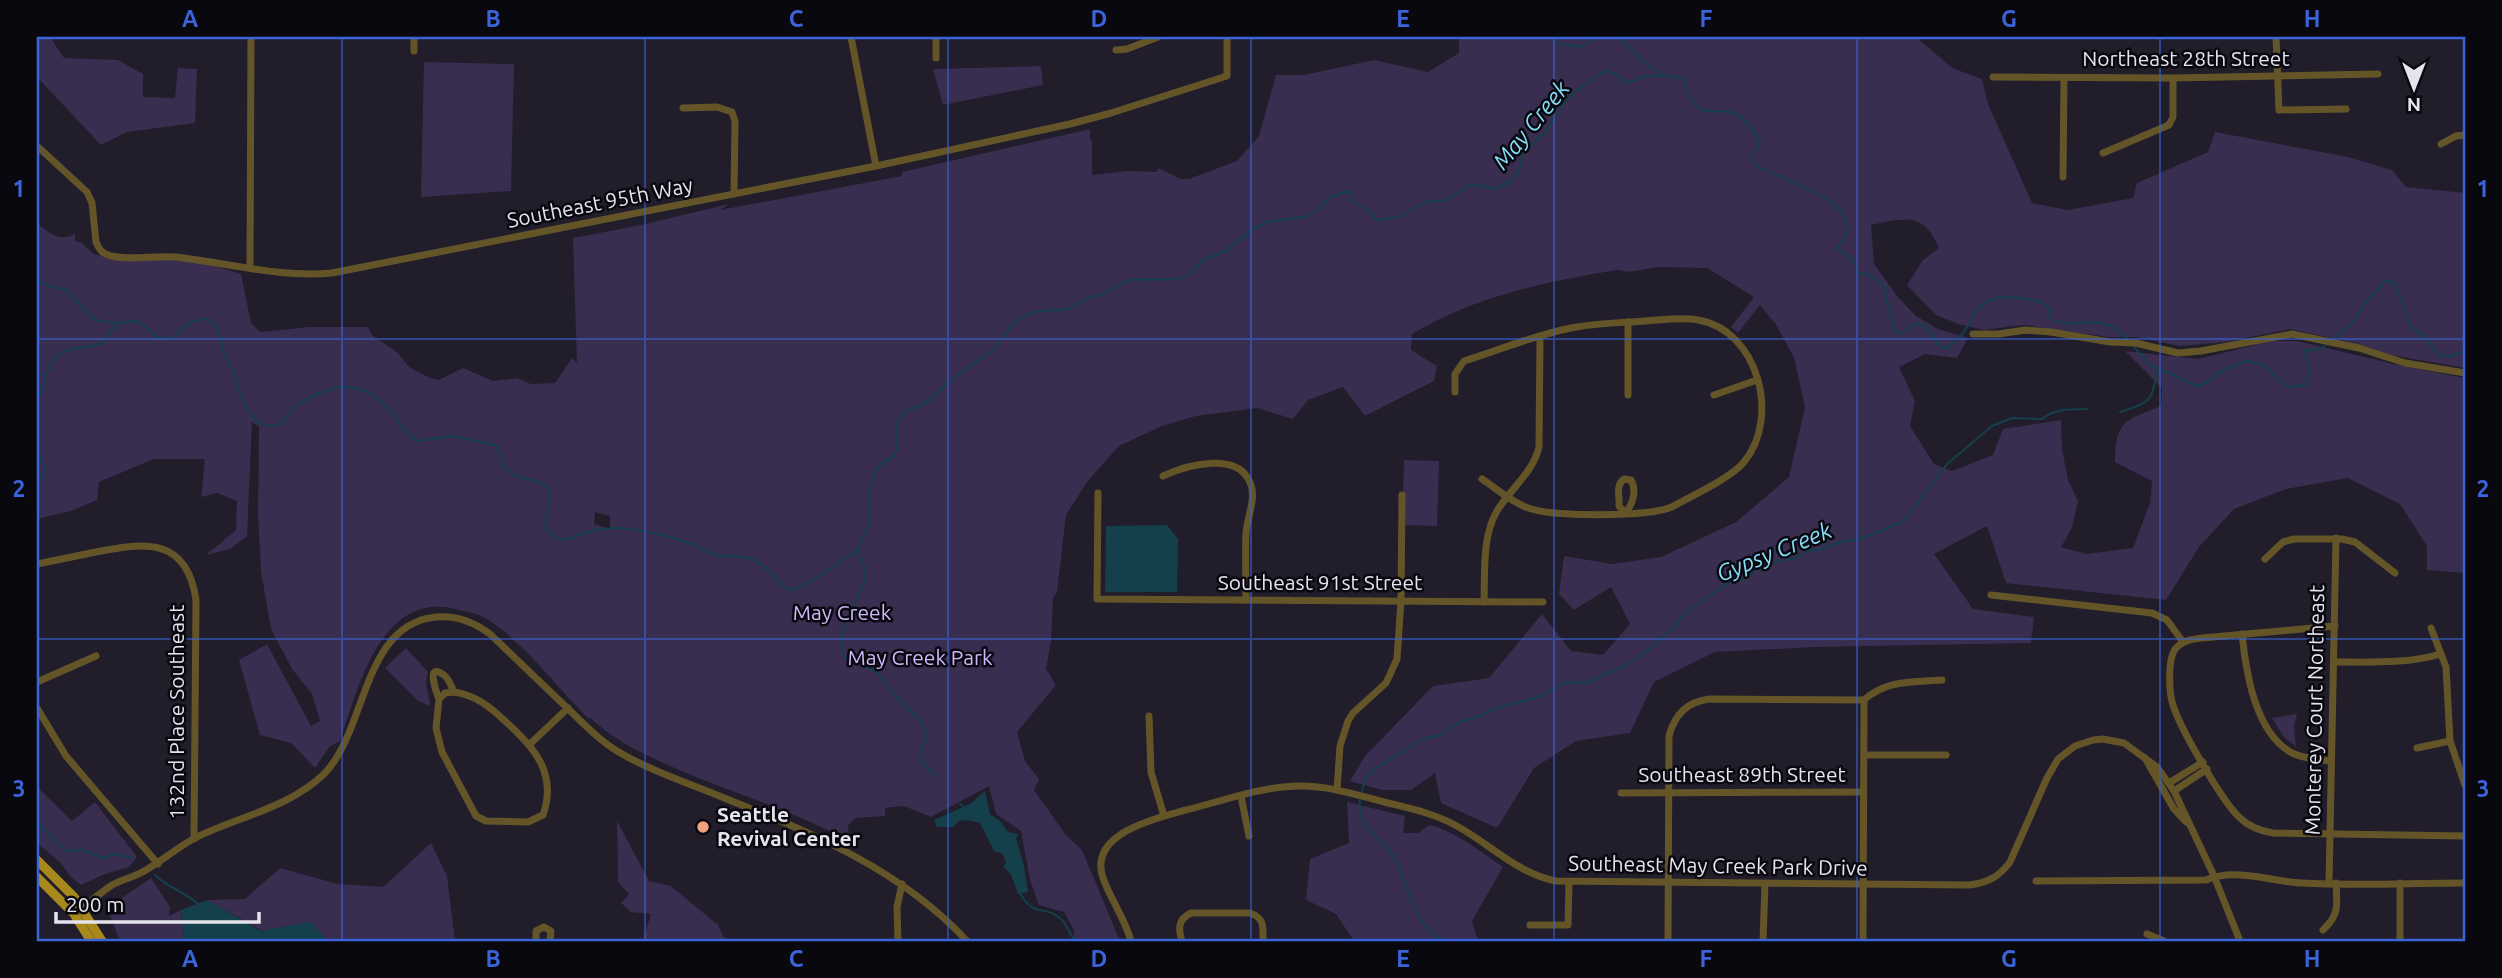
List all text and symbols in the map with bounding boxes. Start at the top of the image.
text: A [182,6,198,31]
text: B [485,6,501,31]
text: C [789,6,804,31]
text: D [1091,6,1107,31]
text: E [1396,6,1410,31]
text: F [1700,6,1713,31]
text: G [2001,6,2017,31]
text: H [2304,6,2320,31]
street label: Northeast 28th Street [2082,46,2290,70]
north arrow [2380,52,2450,122]
water label: May Creek [1487,75,1574,174]
text: N [2407,94,2421,116]
street label: Southeast 95th Way [505,172,695,232]
text: 1 [13,176,25,201]
text: 1 [2477,176,2489,201]
text: 2 [13,476,25,501]
text: 2 [2477,476,2489,501]
water label: Gypsy Creek [1713,517,1835,586]
street label: Southeast 91st Street [1218,570,1422,594]
street label: Monterey Court Northeast [2300,585,2328,835]
park label: May Creek [793,600,892,624]
street label: 132nd Place Southeast [164,605,188,819]
park label: May Creek Park [847,645,993,669]
street label: Southeast 89th Street [1638,762,1846,786]
text: 3 [13,776,25,801]
text: 3 [2477,776,2489,801]
place label: Seattle Revival Center [717,802,861,850]
marker: Seattle Revival Center [695,819,711,835]
street label: Southeast May Creek Park Drive [1568,850,1868,880]
scale bar [56,880,259,924]
text: 200 m [66,892,124,916]
text: A [182,946,198,971]
text: B [485,946,501,971]
text: C [789,946,804,971]
text: D [1091,946,1107,971]
text: E [1396,946,1410,971]
text: F [1700,946,1713,971]
text: G [2001,946,2017,971]
text: H [2304,946,2320,971]

